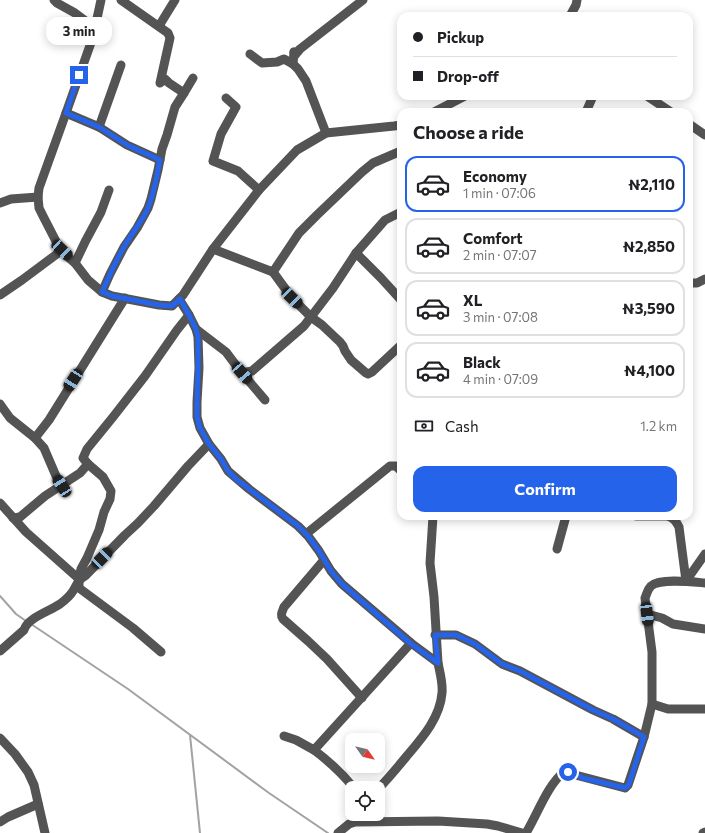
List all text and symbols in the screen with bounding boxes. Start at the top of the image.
callout: 3 min [46,17,112,45]
text: 3 min [63,23,95,39]
text: Pickup [437,28,484,46]
route end [70,66,88,84]
text: Drop-off [437,67,499,85]
text: Choose a ride [413,121,524,143]
icon: car [415,166,451,202]
text: Economy [463,167,527,185]
text: ₦2,110 [628,175,675,193]
text: 1 min · 07:06 [463,185,536,201]
icon: car [415,228,451,264]
text: Comfort [463,229,523,247]
car [49,237,75,263]
text: ₦2,850 [623,237,675,255]
text: 2 min · 07:07 [463,247,537,263]
car [279,285,305,311]
icon: car [415,290,451,326]
text: XL [463,291,482,309]
text: ₦3,590 [622,299,675,317]
text: 3 min · 07:08 [463,309,538,325]
icon: car [415,352,451,388]
text: Black [463,353,501,371]
car [230,360,254,386]
text: ₦4,100 [624,361,675,379]
car [61,367,85,393]
text: 4 min · 07:09 [463,371,538,387]
icon: cash [413,415,435,437]
text: Cash [445,417,479,435]
text: 1.2 km [640,418,677,434]
button: Confirm [413,466,677,512]
car [50,473,74,499]
car [89,545,115,571]
car [640,601,654,627]
north arrow [345,733,385,773]
map controls [345,733,385,821]
route start [559,763,577,781]
button: locate [345,781,385,821]

